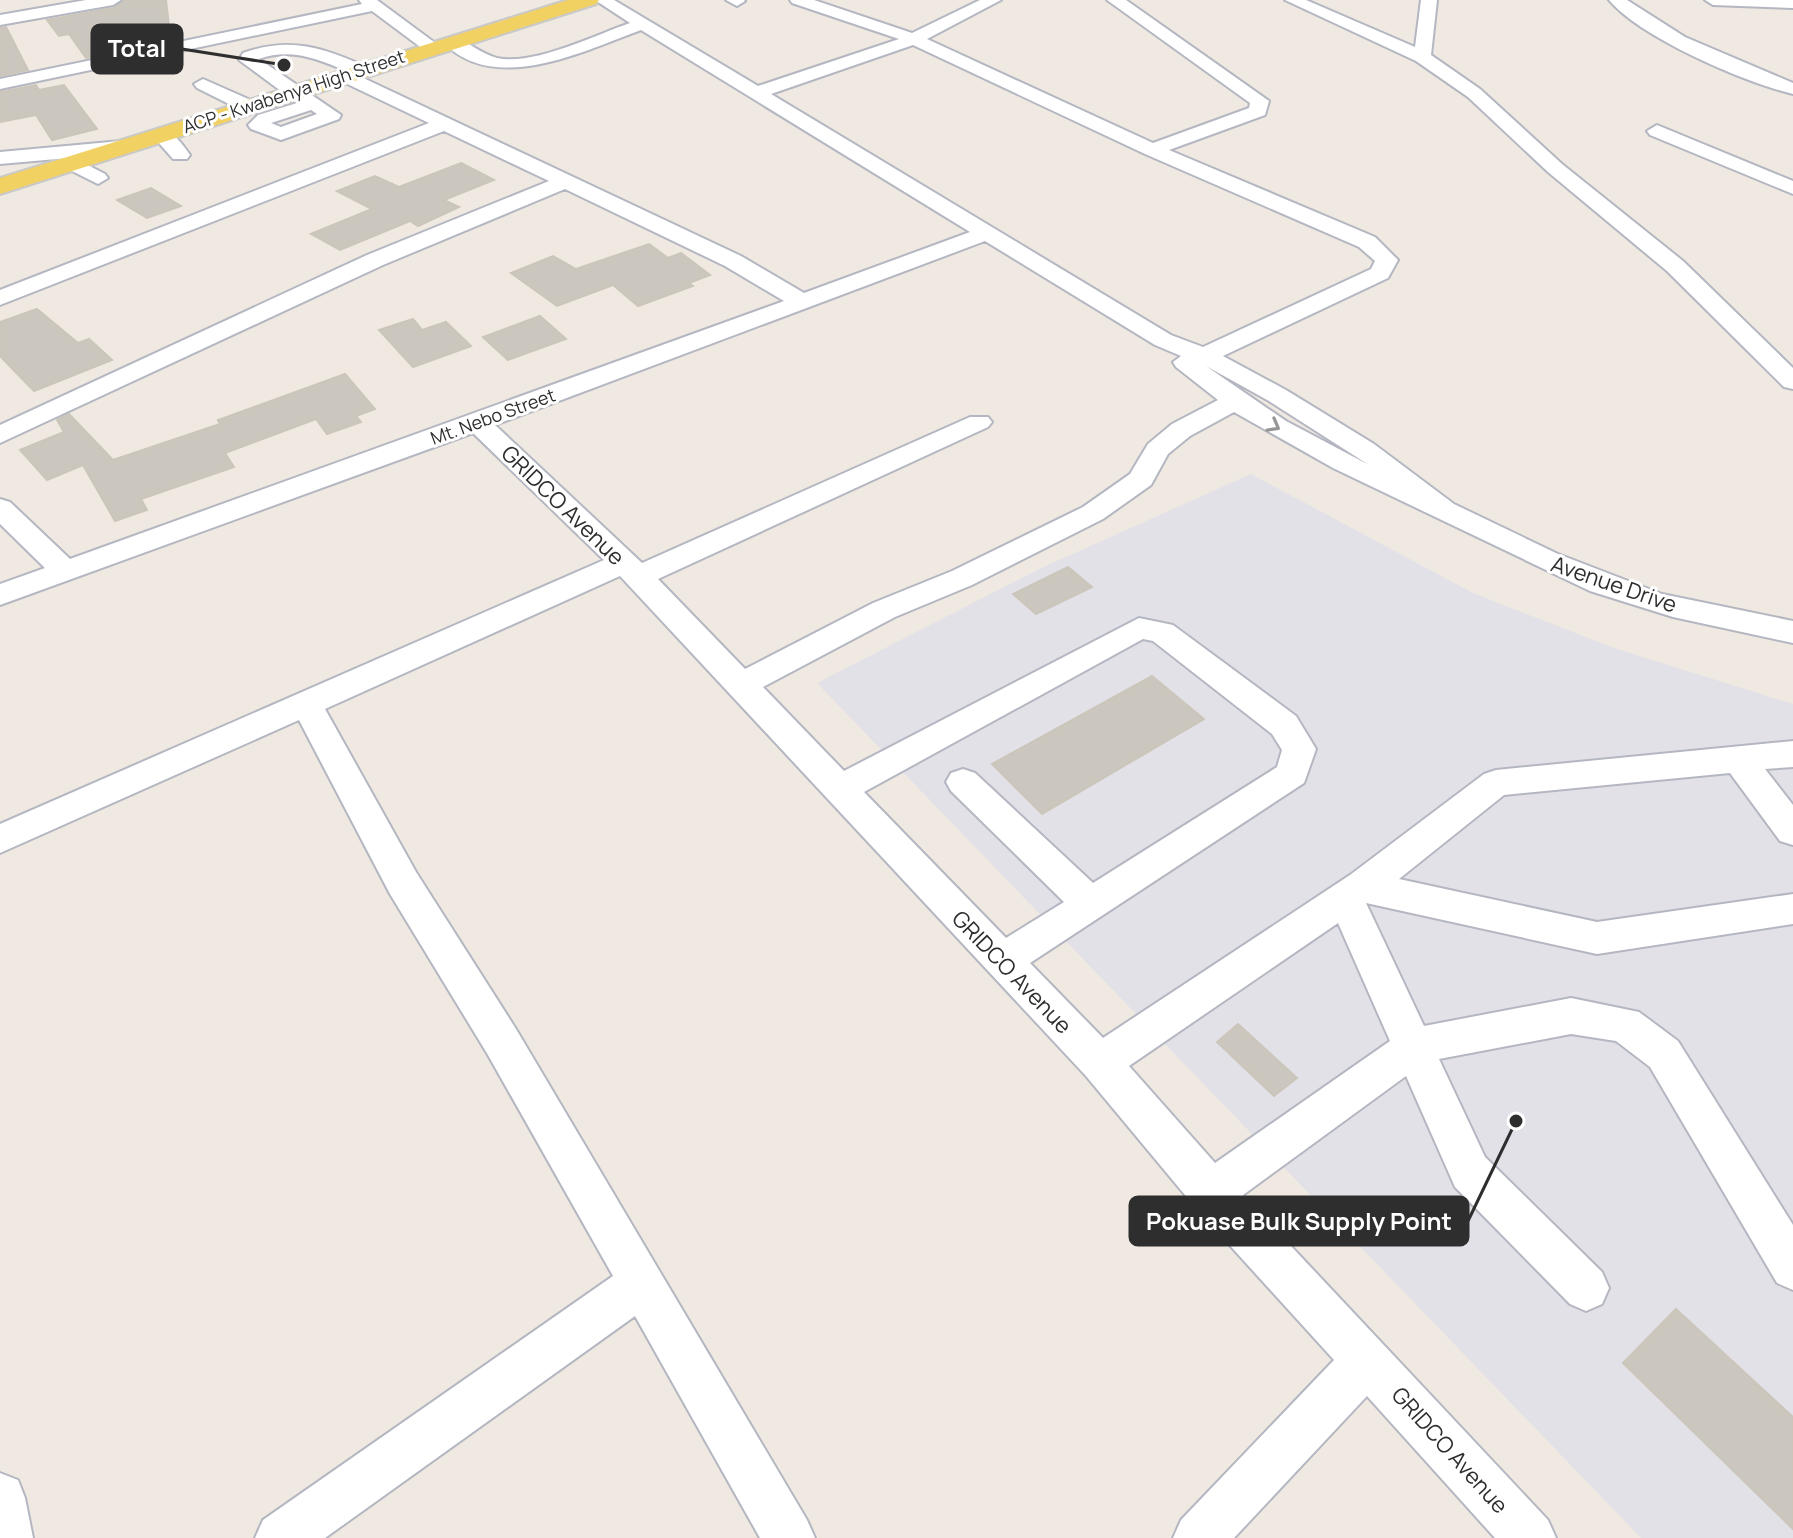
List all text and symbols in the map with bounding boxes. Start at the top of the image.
callout: Total [92,25,182,73]
text: Total [108,31,166,64]
street label: ACP - Kwabenya High Street [180,44,408,138]
street label: Mt. Nebo Street [427,382,558,450]
one-way arrow [1266,416,1281,431]
street label: GRIDCO Avenue [495,438,631,572]
street label: Avenue Drive [1547,548,1681,620]
street label: GRIDCO Avenue [945,904,1079,1040]
callout: Pokuase Bulk Supply Point [1130,1197,1468,1245]
text: Pokuase Bulk Supply Point [1146,1204,1452,1237]
street label: GRIDCO Avenue [1385,1380,1515,1520]

